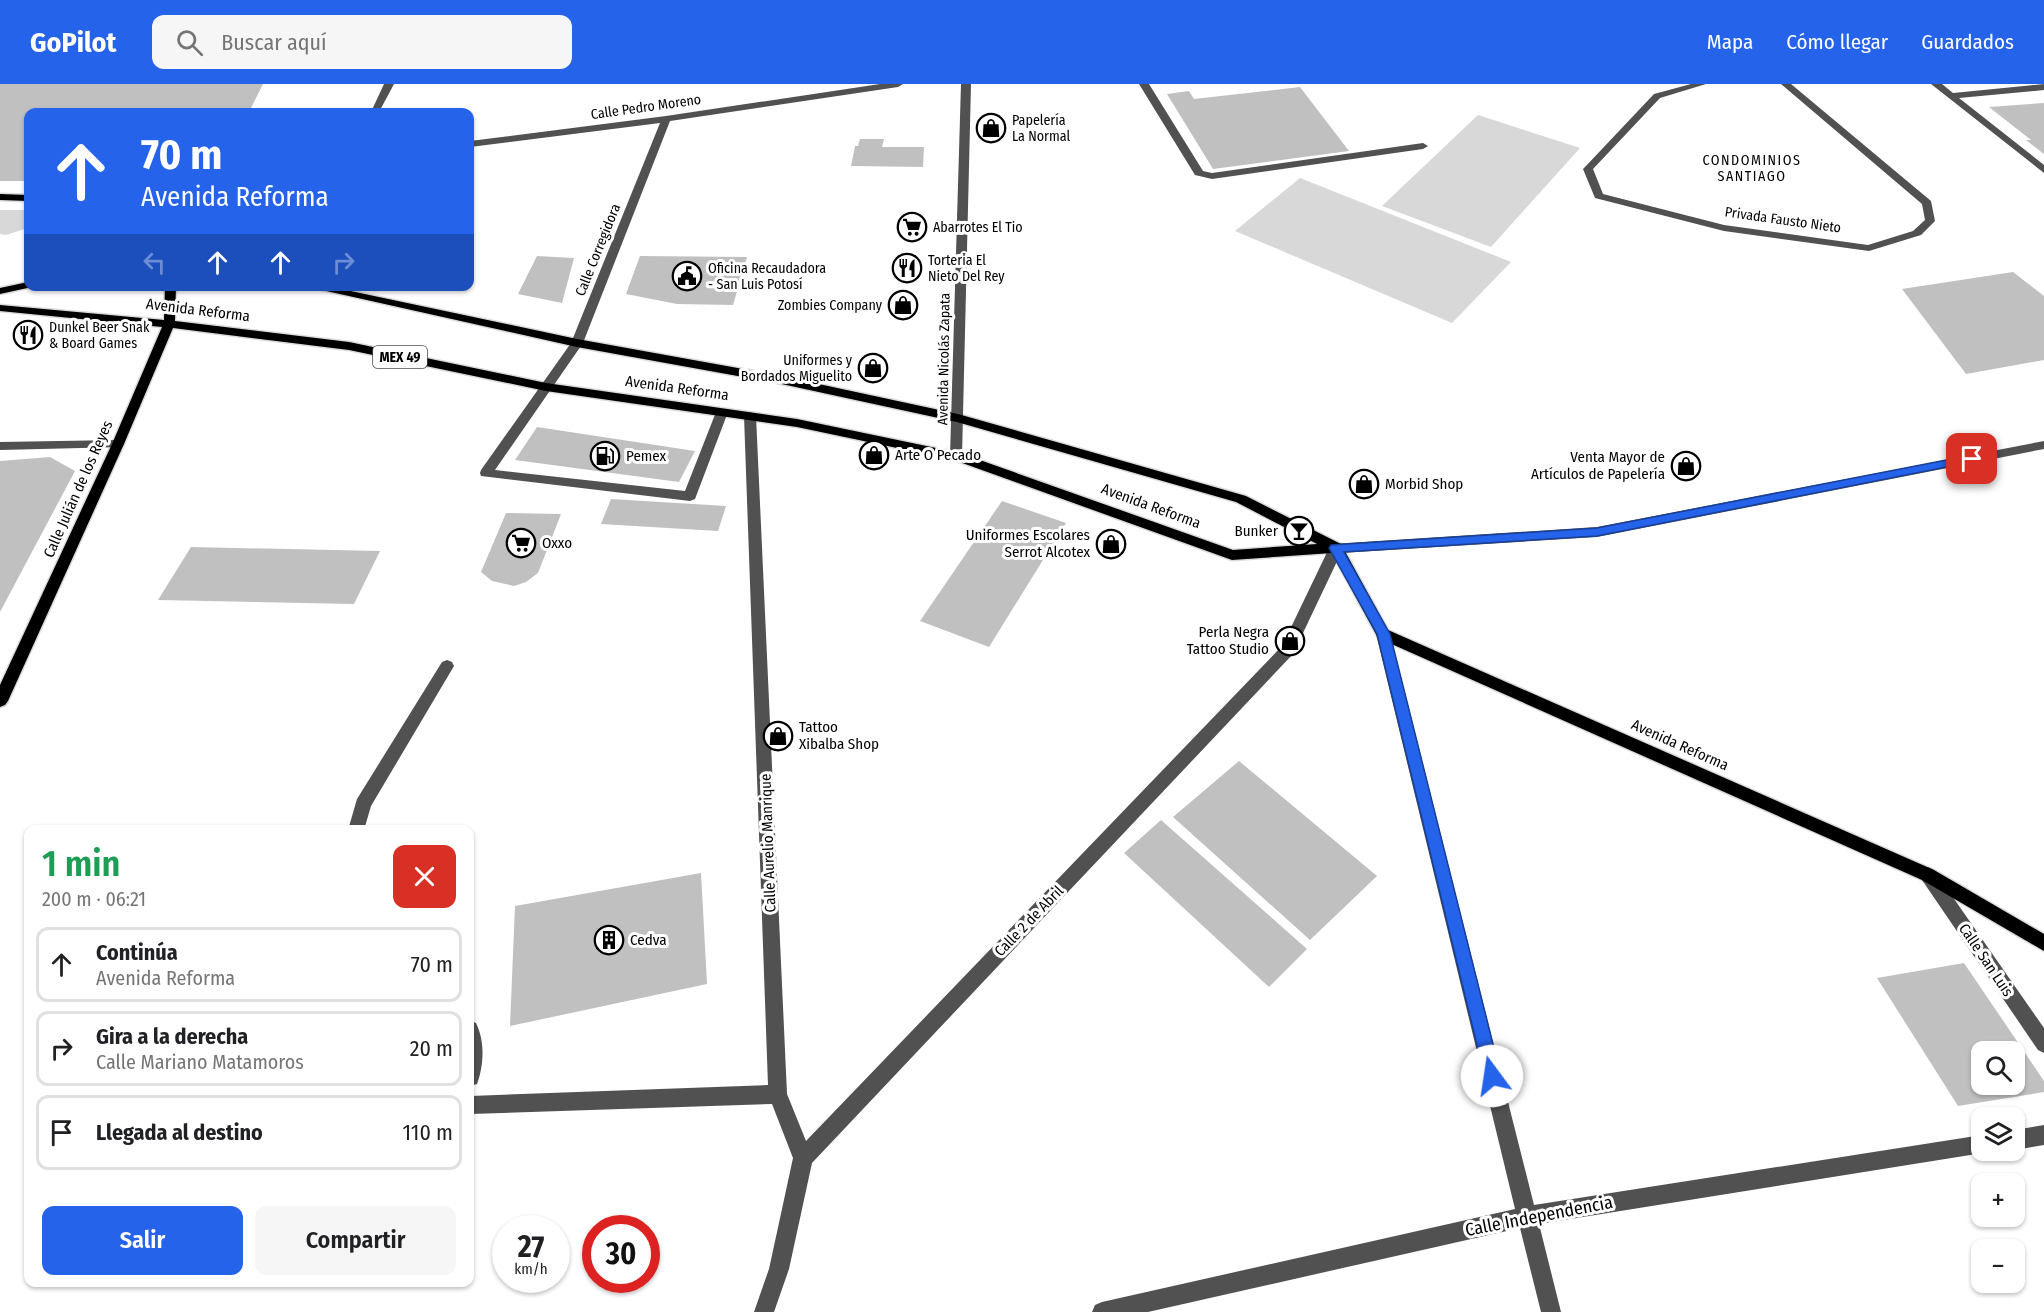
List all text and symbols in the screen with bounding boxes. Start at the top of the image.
search box [152,15,572,69]
text: GoPilot [30,26,116,59]
icon: search [173,26,206,59]
text: Buscar aquí [221,29,327,56]
text: Mapa [1707,29,1753,55]
text: Cómo llegar [1786,29,1888,55]
text: Guardados [1921,29,2014,55]
street label: Calle Pedro Moreno [590,91,702,123]
shop icon: Papelería La Normal [975,112,1007,144]
place label: Papelería La Normal [1012,112,1070,145]
text: 70 m [141,130,222,180]
icon: ahead [42,132,120,210]
district label: CONDOMINIOS SANTIAGO [1703,152,1801,185]
text: Avenida Reforma [141,181,329,213]
street label: Calle Corregidora [572,201,624,299]
street label: Privada Fausto Nieto [1724,203,1842,237]
supermarket icon: Abarrotes El Tio [896,211,928,243]
place label: Abarrotes El Tio [933,219,1023,236]
icon: left [138,246,171,279]
icon: ahead [201,246,234,279]
icon: ahead [264,246,297,279]
icon: right [327,246,360,279]
restaurant icon: Torteria El Nieto Del Rey [891,252,923,284]
place label: Torteria El Nieto Del Rey [928,252,1005,285]
public building icon: Oficina Recaudadora - San Luis Potosí [671,260,703,292]
place label: Oficina Recaudadora - San Luis Potosí [708,260,826,293]
shop icon: Zombies Company [887,289,919,321]
street label: Avenida Nicolás Zapata [934,292,954,425]
street label: Avenida Reforma [145,295,251,325]
place label: Zombies Company [778,297,883,314]
restaurant icon: Dunkel Beer Snak & Board Games [12,319,44,351]
place label: Dunkel Beer Snak & Board Games [49,319,150,352]
road number: MEX 49 [373,346,427,368]
place label: Uniformes y Bordados Miguelito [741,352,853,385]
shop icon: Uniformes y Bordados Miguelito [857,352,889,384]
street label: Avenida Reforma [624,372,730,404]
street label: Calle Julián de los Reyes [40,418,116,560]
pin [1946,433,1997,484]
shop icon: Arte O Pecado [858,439,890,471]
fuel station icon: Pemex [589,440,621,472]
icon: arrive [1955,442,1988,475]
place label: Arte O Pecado [895,446,981,464]
place label: Pemex [626,447,667,465]
place label: Venta Mayor de Artículos de Papelería [1531,448,1665,483]
shop icon: Venta Mayor de Artículos de Papelería [1670,450,1702,482]
shop icon: Morbid Shop [1348,468,1380,500]
place label: Morbid Shop [1385,475,1463,493]
street label: Avenida Reforma [1099,480,1203,532]
bar icon: Bunker [1283,515,1315,547]
place label: Bunker [1235,522,1279,540]
place label: Uniformes Escolares Serrot Alcotex [966,526,1090,561]
supermarket icon: Oxxo [505,527,537,559]
shop icon: Uniformes Escolares Serrot Alcotex [1095,528,1127,560]
place label: Oxxo [542,534,572,552]
place label: Perla Negra Tattoo Studio [1187,623,1269,658]
shop icon: Perla Negra Tattoo Studio [1274,625,1306,657]
street label: Avenida Reforma [1629,716,1731,774]
place label: Tattoo Xibalba Shop [799,718,879,753]
shop icon: Tattoo Xibalba Shop [762,720,794,752]
street label: Calle Aurelio Manrique [757,773,779,913]
text: 1 min [42,842,120,886]
button: close [393,845,456,908]
street label: Calle 2 de Abril [991,882,1067,960]
text: 200 m · 06:21 [42,887,146,911]
street label: Calle San Luis [1955,920,2017,1000]
building icon: Cedva [593,924,625,956]
place label: Cedva [630,931,667,949]
text: Continúa [96,939,178,966]
icon: ahead [45,948,78,981]
text: 70 m [411,951,453,978]
text: Avenida Reforma [96,966,235,990]
text: Gira a la derecha [96,1023,248,1050]
icon: right [45,1032,78,1065]
text: 20 m [410,1035,453,1062]
map controls [1971,1041,2025,1293]
button: search [1971,1041,2025,1095]
position arrow [1460,1044,1524,1108]
text: Calle Mariano Matamoros [96,1050,304,1074]
button: layers [1971,1107,2025,1161]
icon: arrive [45,1116,78,1149]
text: Llegada al destino [96,1119,263,1146]
text: 110 m [403,1119,453,1146]
button: + [1971,1173,2025,1227]
street label: Calle Independencia [1463,1191,1615,1241]
button: Salir [42,1206,243,1275]
button: Compartir [255,1206,456,1275]
speed limit sign: 30 [582,1215,660,1293]
text: 27 [518,1229,544,1265]
button: − [1971,1239,2025,1293]
text: km/h [514,1260,548,1278]

